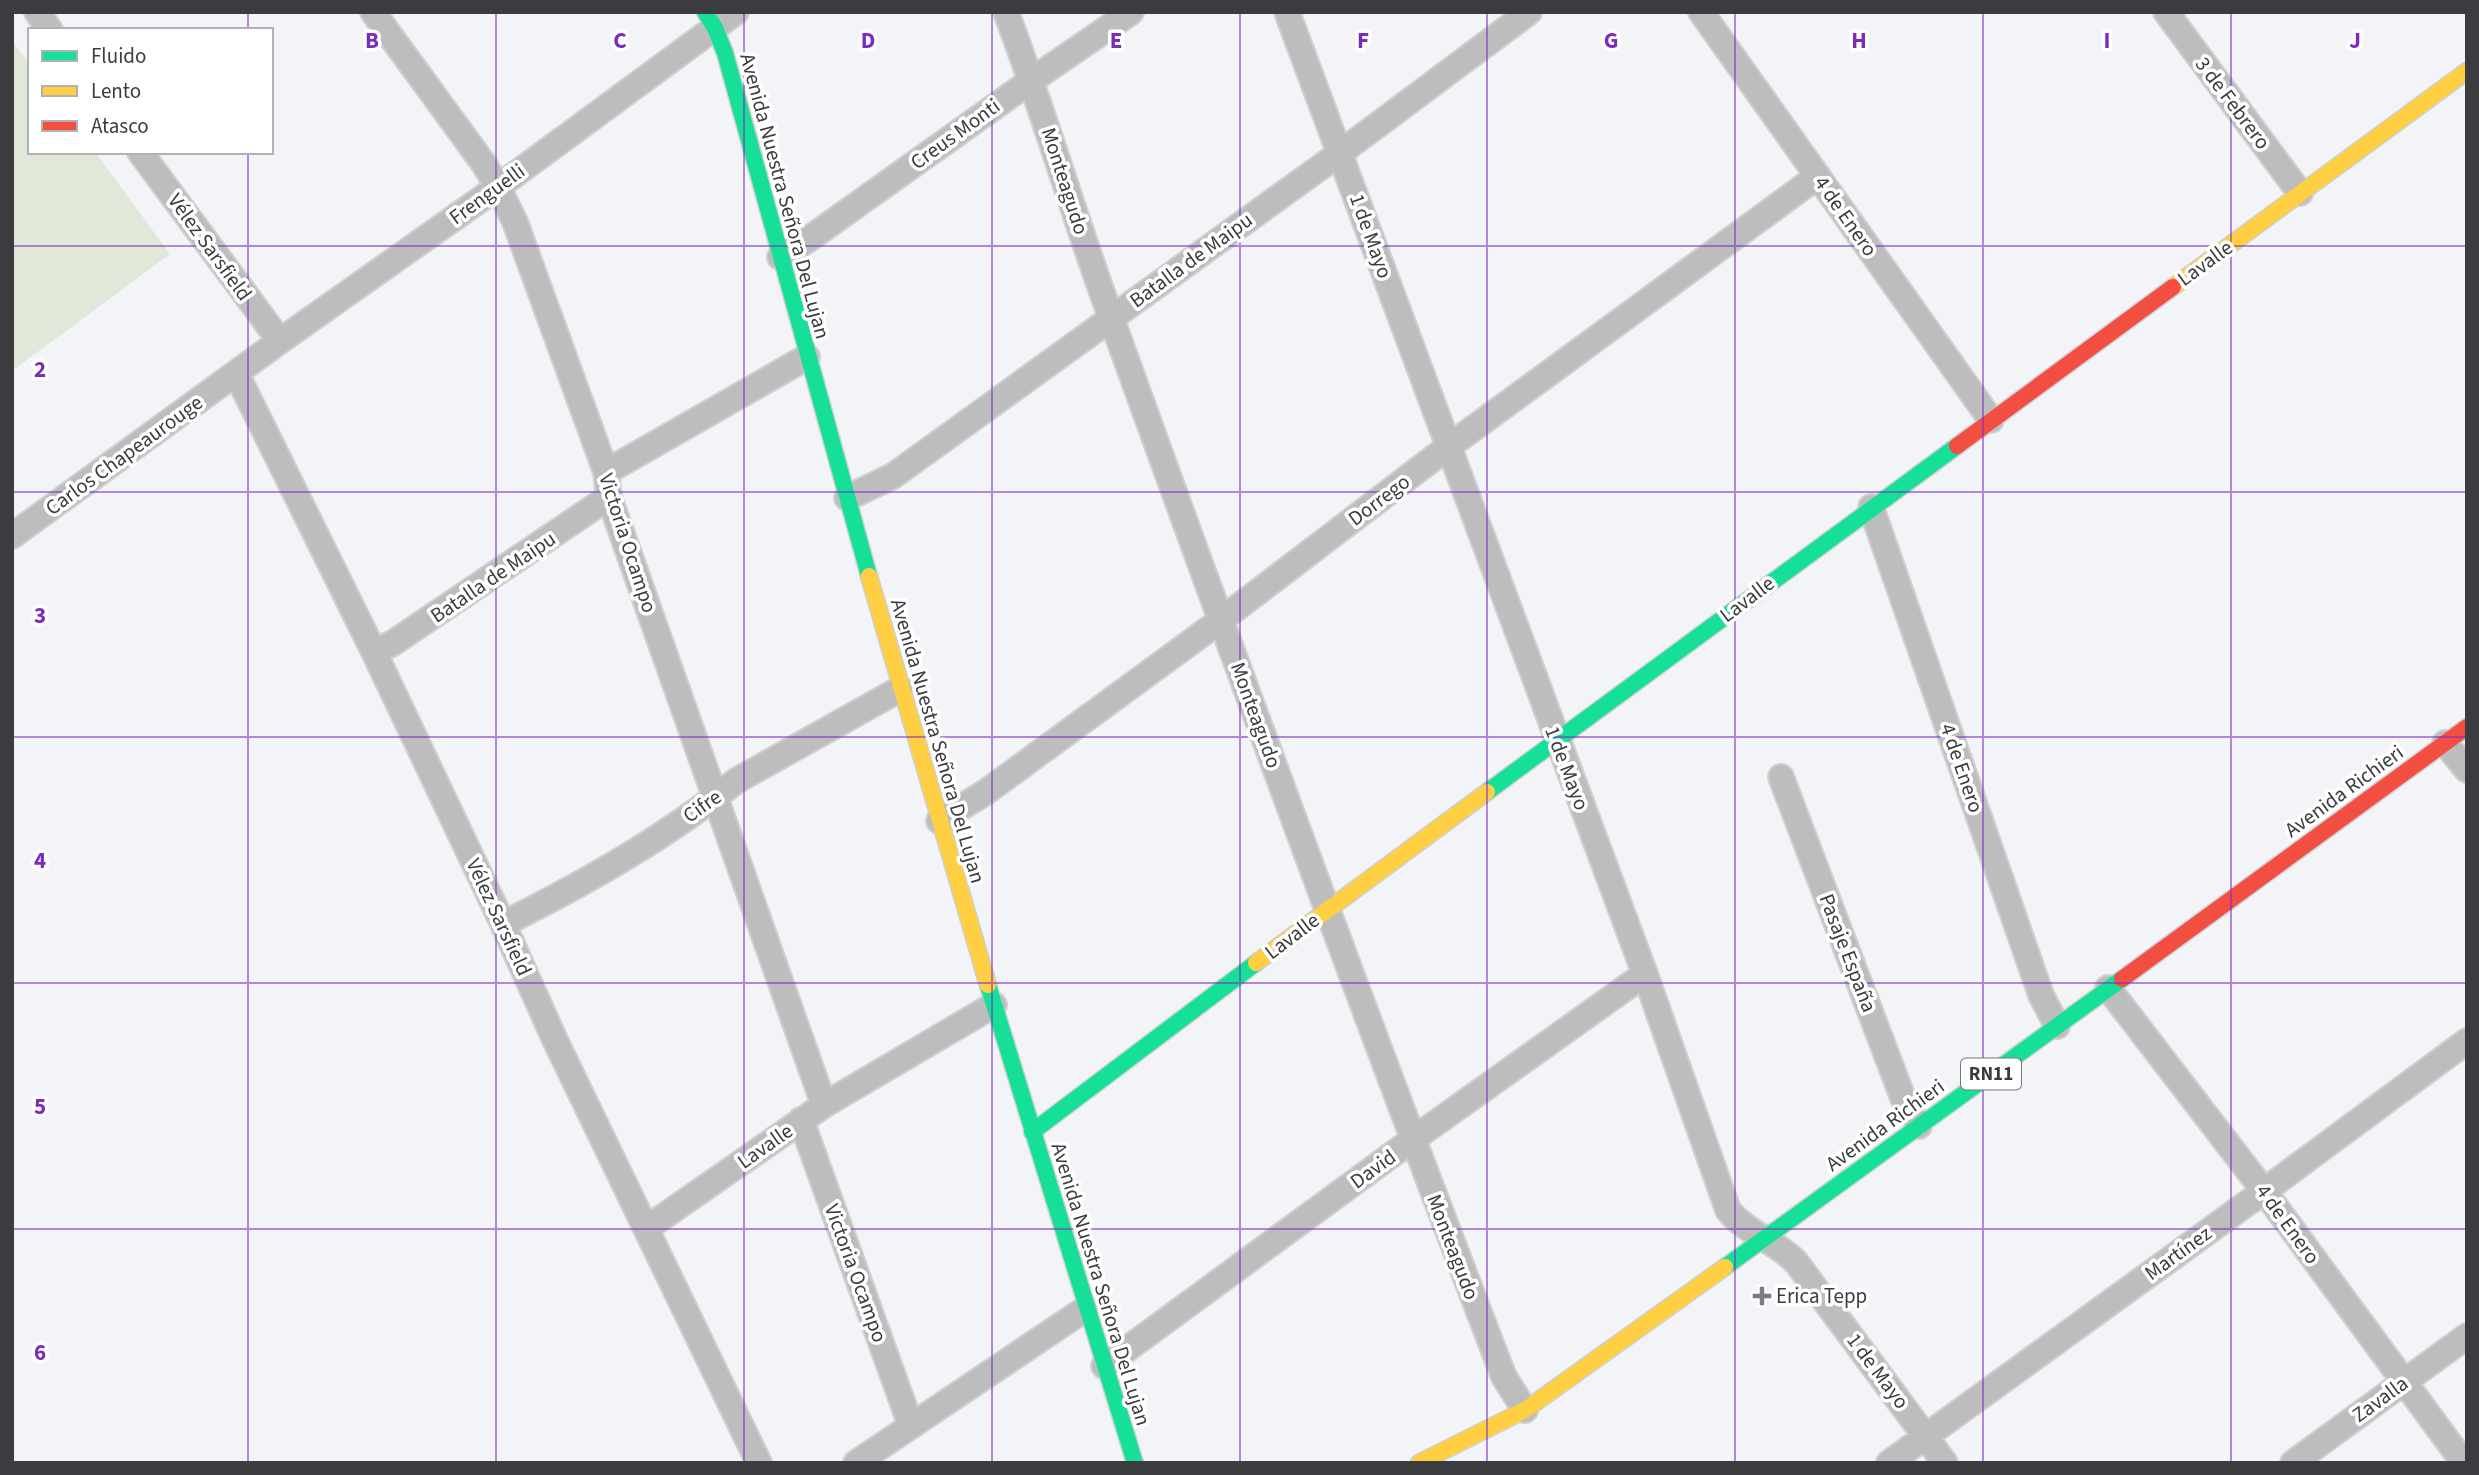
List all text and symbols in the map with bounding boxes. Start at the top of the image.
text: B [365,24,379,57]
text: C [613,24,627,57]
text: D [861,24,875,57]
text: E [1110,24,1122,57]
text: F [1357,24,1369,57]
text: G [1604,24,1618,57]
text: H [1851,24,1867,57]
text: I [2104,24,2110,57]
text: J [2349,24,2361,57]
legend [28,28,273,154]
text: Fluido [91,41,146,71]
street label: Avenida Nuestra Señora Del Lujan [732,50,838,342]
street label: 3 de Febrero [2188,50,2278,156]
text: Lento [91,76,141,106]
street label: Creus Monti [904,91,1006,177]
text: Atasco [91,111,149,141]
street label: Monteagudo [1034,124,1096,238]
street label: Frenguelli [443,156,531,232]
street label: 4 de Enero [1807,170,1885,262]
street label: Vélez Sarsfield [161,187,259,307]
street label: 1 de Mayo [1342,190,1400,282]
street label: Batalla de Maipu [1123,205,1259,315]
street label: Lavalle [2171,233,2239,293]
text: 2 [34,353,46,386]
street label: Carlos Chapeaurouge [39,388,209,522]
street label: Dorrego [1342,467,1416,533]
street label: Victoria Ocampo [591,469,665,617]
street label: Batalla de Maipu [424,524,562,630]
street label: Lavalle [1713,568,1781,630]
street label: Avenida Nuestra Señora Del Lujan [883,595,993,887]
text: 3 [34,599,46,632]
street label: Monteagudo [1223,658,1289,772]
street label: 4 de Enero [1933,719,1991,817]
street label: 1 de Mayo [1537,722,1597,814]
street label: Avenida Richieri [2278,738,2410,844]
street label: Cifre [677,782,727,830]
text: 4 [34,844,46,877]
street label: Vélez Sarsfield [459,853,539,981]
street label: Pasaje España [1812,889,1884,1017]
street label: Lavalle [1258,905,1326,967]
road number: RN11 [1961,1058,2021,1090]
street label: Avenida Richieri [1819,1072,1951,1178]
text: 5 [34,1090,46,1123]
street label: Lavalle [731,1116,799,1176]
street label: Avenida Nuestra Señora Del Lujan [1044,1139,1158,1429]
street label: David [1344,1142,1402,1196]
street label: 4 de Enero [2249,1178,2327,1270]
street label: Monteagudo [1419,1190,1487,1304]
street label: Victoria Ocampo [817,1200,895,1346]
street label: Martínez [2138,1218,2218,1288]
place label: Erica Tepp [1776,1281,1867,1311]
marker: Erica Tepp [1754,1288,1770,1304]
street label: 1 de Mayo [1840,1327,1916,1415]
text: 6 [34,1336,46,1369]
street label: Zavalla [2346,1368,2414,1430]

